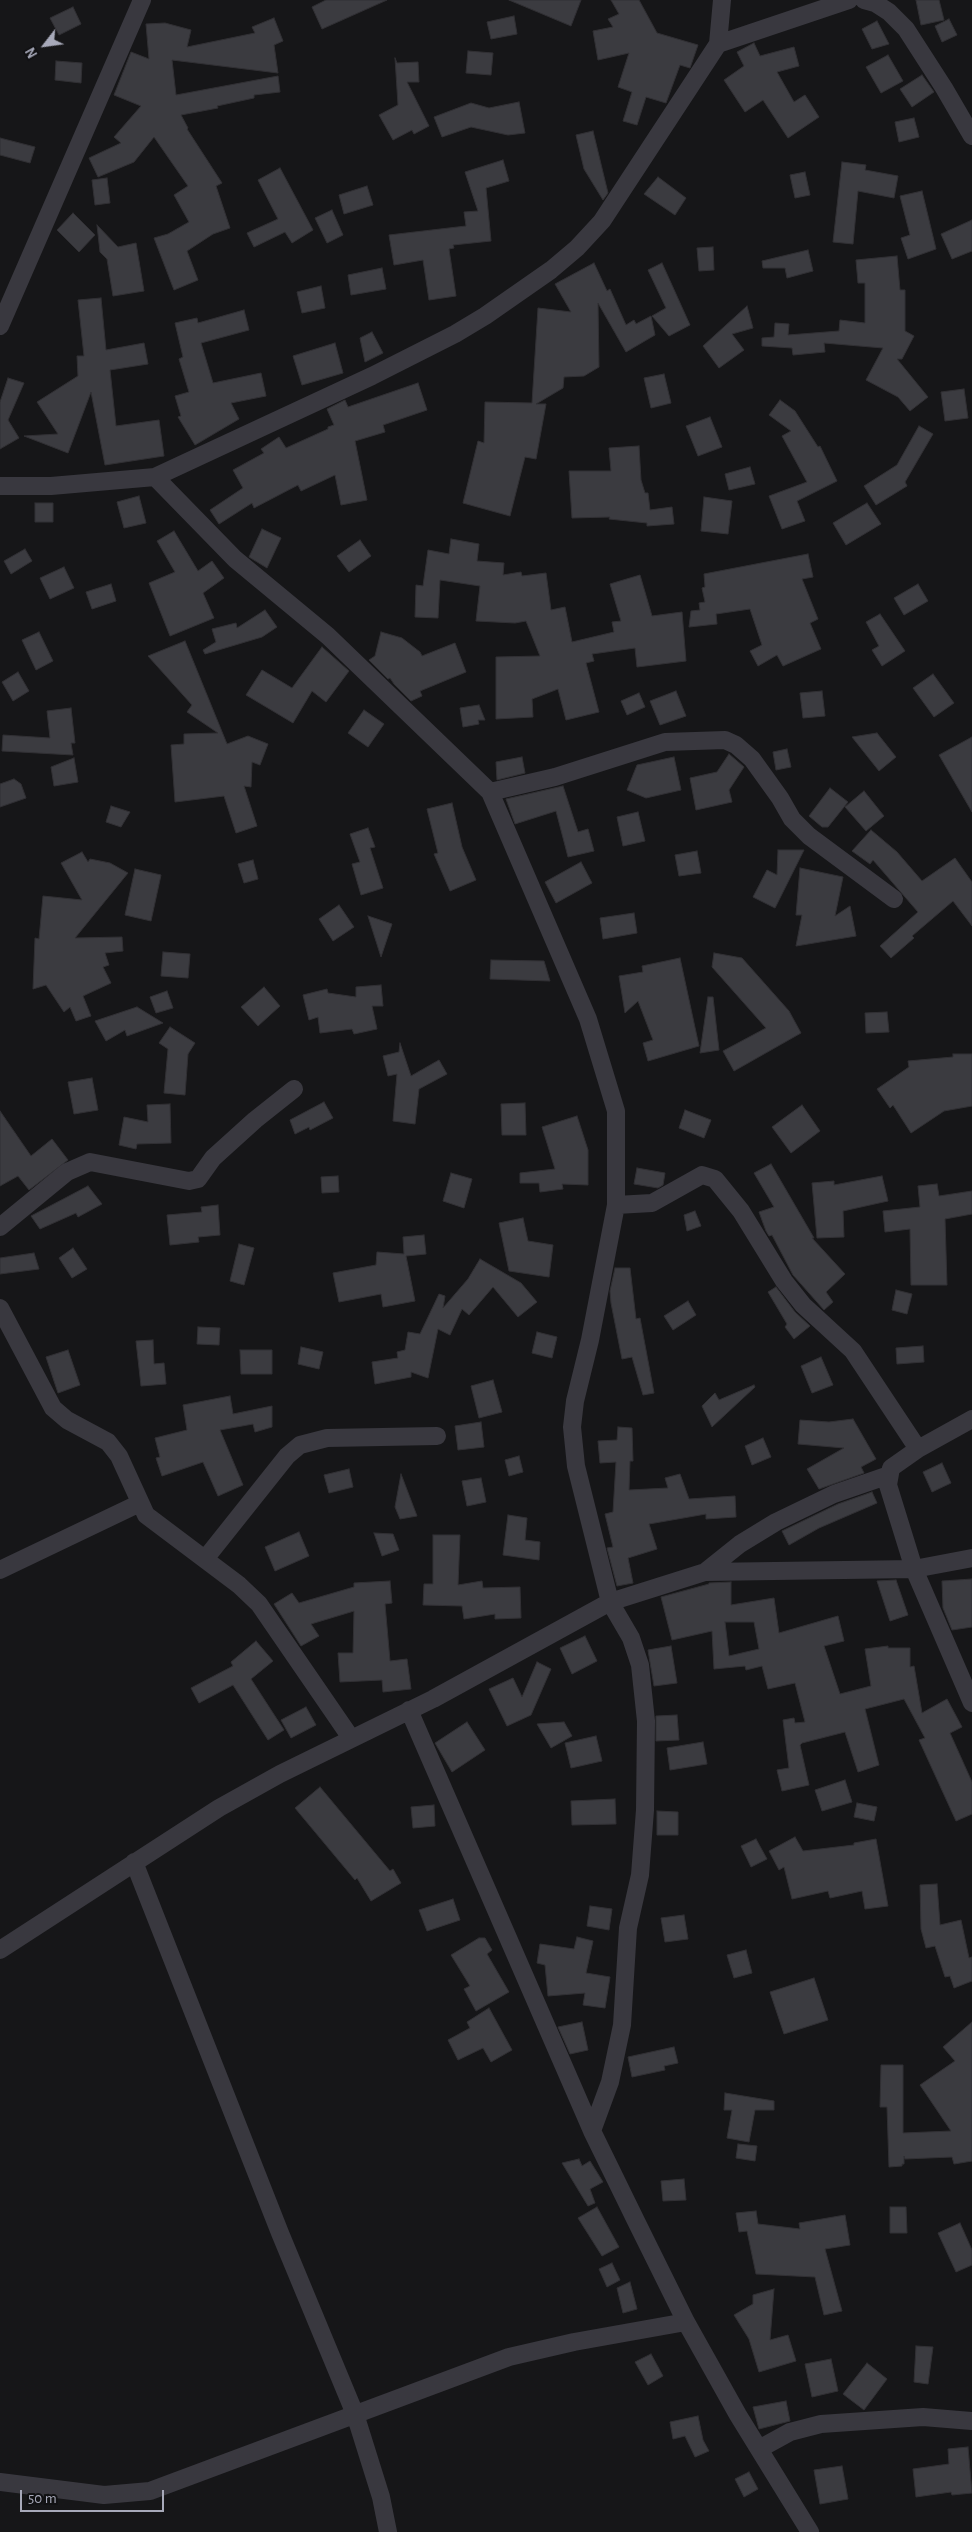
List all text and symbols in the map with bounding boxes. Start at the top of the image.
north arrow [20,20,70,70]
text: N [24,45,41,60]
scale bar [22,2480,166,2512]
text: 50 m [28,2491,57,2506]

